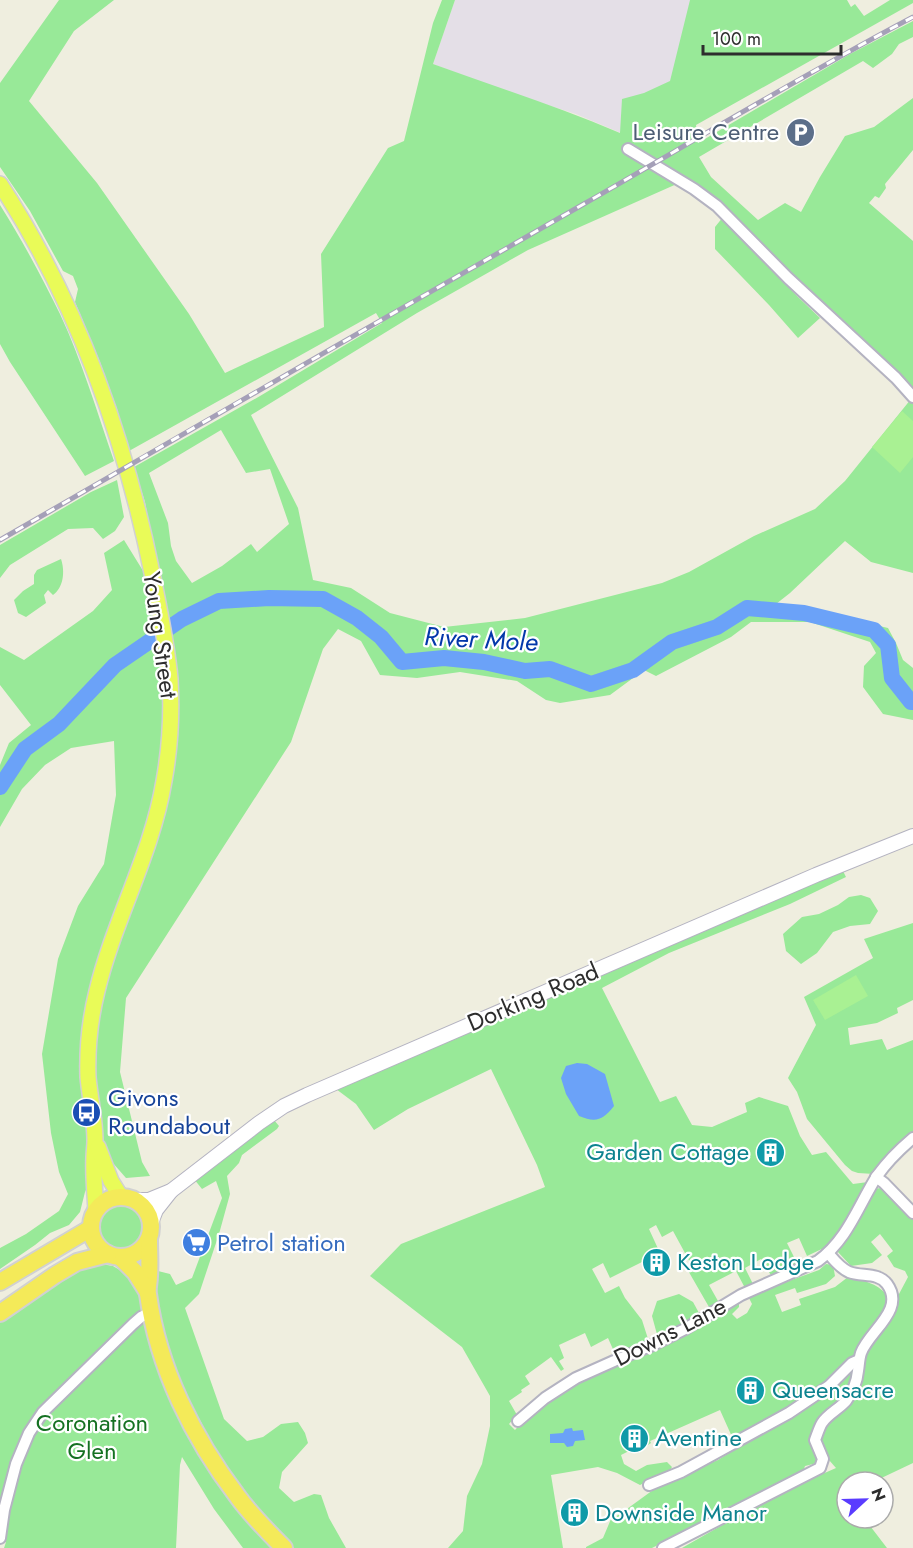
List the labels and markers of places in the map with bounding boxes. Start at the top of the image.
place label: Leisure Centre [633,114,779,149]
parking icon: Leisure Centre [784,116,816,148]
place label: Givons Roundabout [108,1080,230,1143]
bus stop icon: Givons Roundabout [71,1096,103,1128]
place label: Garden Cottage [586,1134,749,1169]
building icon: Garden Cottage [754,1136,786,1168]
place label: Petrol station [217,1225,346,1260]
supermarket icon: Petrol station [180,1227,212,1259]
place label: Keston Lodge [677,1244,814,1279]
building icon: Keston Lodge [640,1246,672,1278]
place label: Queensacre [772,1372,894,1407]
building icon: Queensacre [735,1374,767,1406]
place label: Aventine [655,1420,742,1455]
building icon: Aventine [618,1422,650,1454]
place label: Downside Manor [595,1495,768,1530]
building icon: Downside Manor [558,1497,590,1529]

